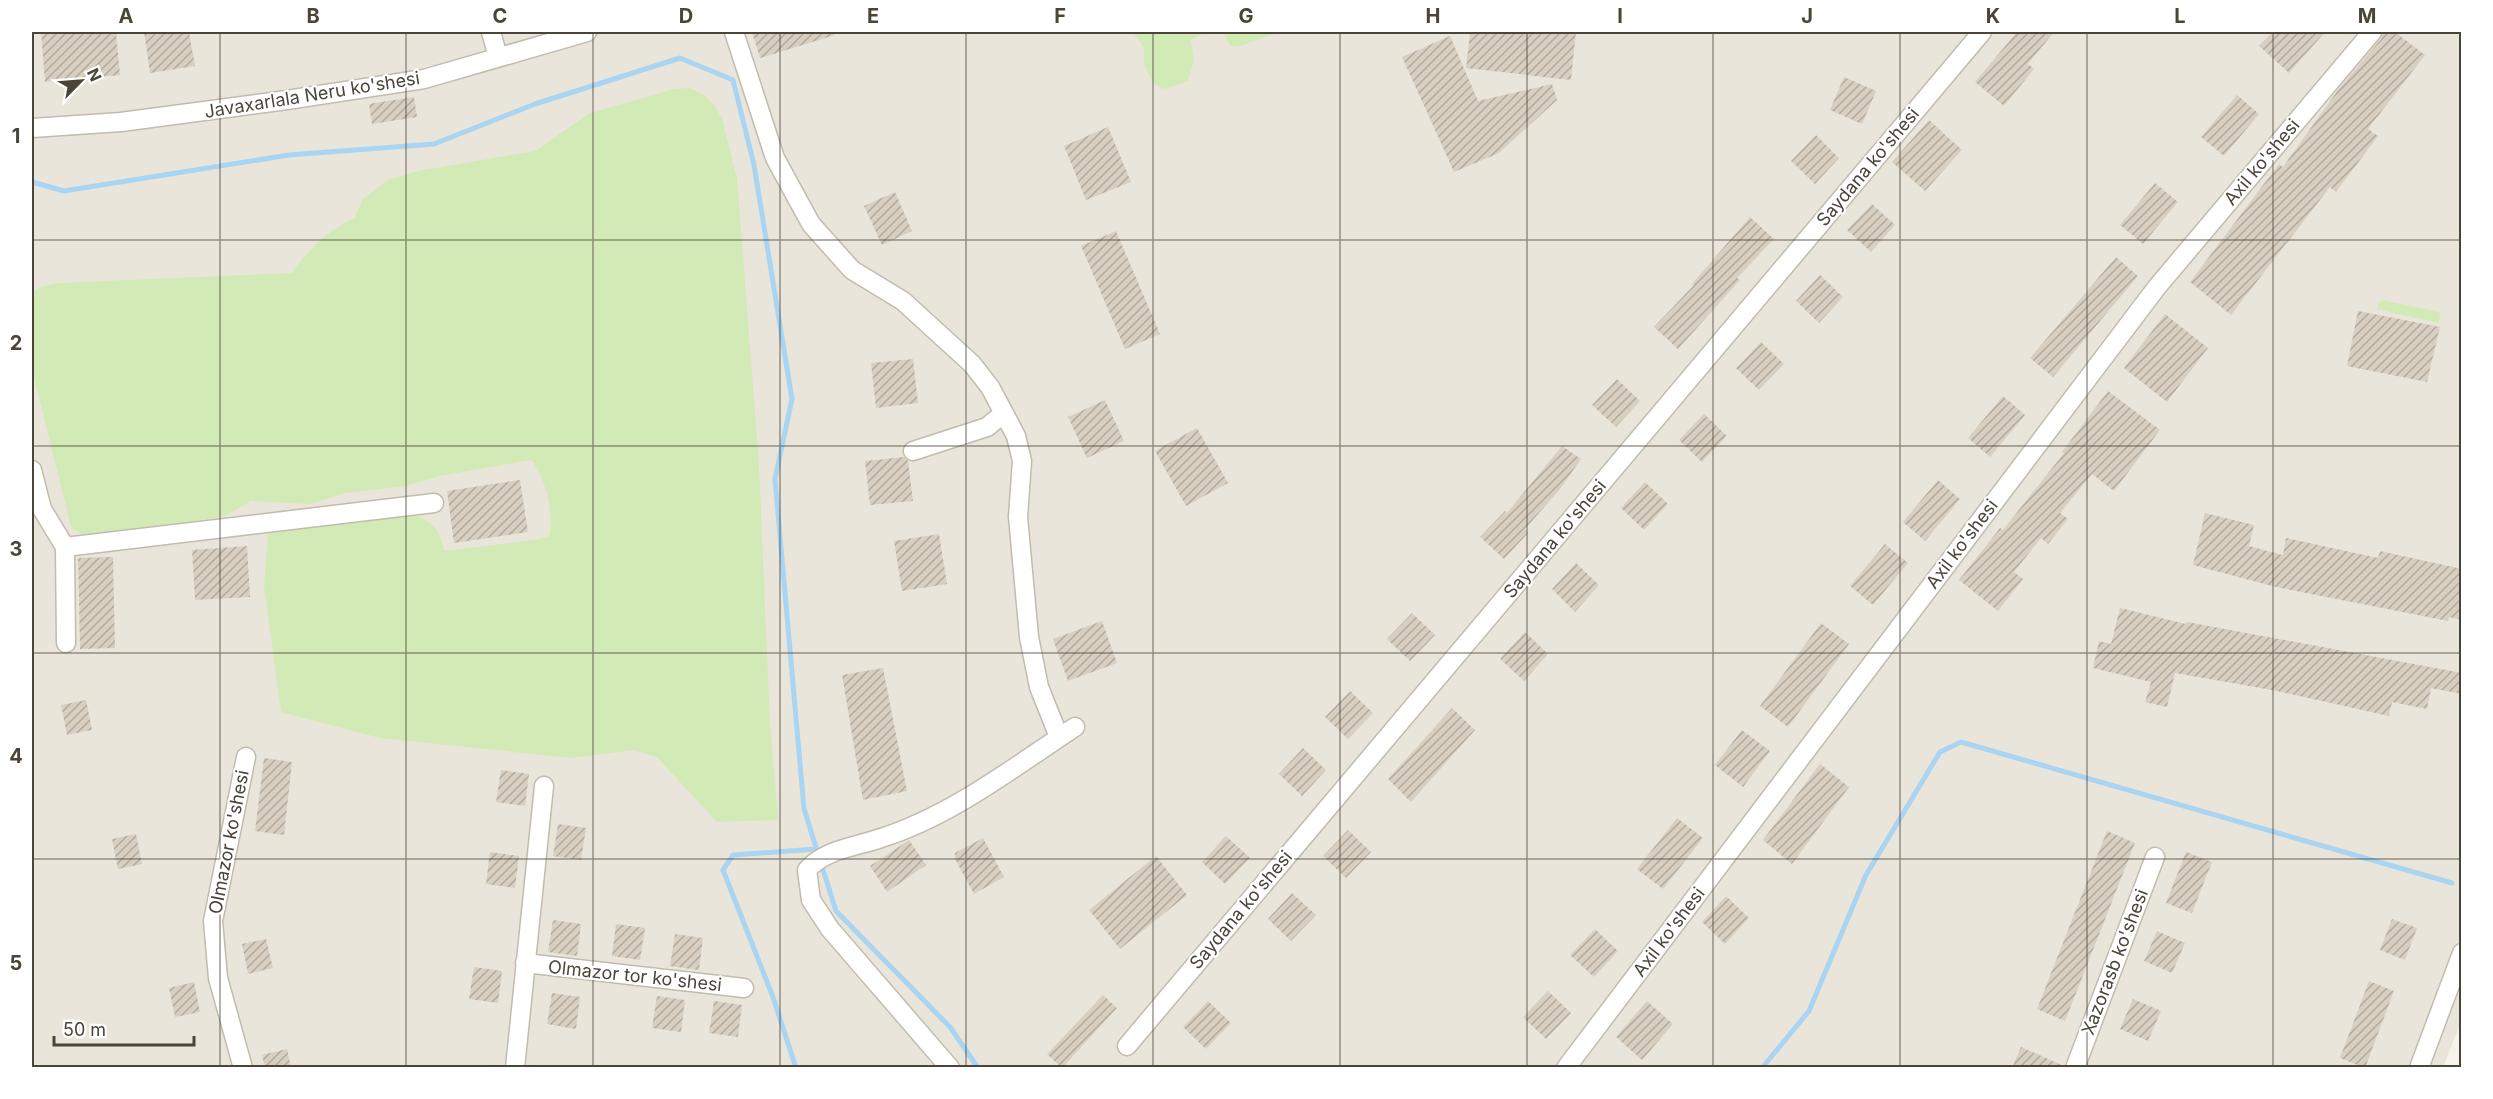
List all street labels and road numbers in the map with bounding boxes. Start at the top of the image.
street label: Javaxarlala Neru ko'shesi [203,67,421,122]
street label: Saydana ko'shesi [1812,103,1923,230]
street label: Axil ko'shesi [2220,114,2304,209]
street label: Saydana ko'shesi [1499,475,1610,602]
street label: Axil ko'shesi [1921,495,2002,592]
street label: Olmazor ko'shesi [204,768,253,916]
street label: Saydana ko'shesi [1185,846,1296,973]
street label: Axil ko'shesi [1628,883,1709,980]
street label: Xazorasb ko'shesi [2077,886,2152,1038]
street label: Olmazor tor ko'shesi [547,956,723,995]

